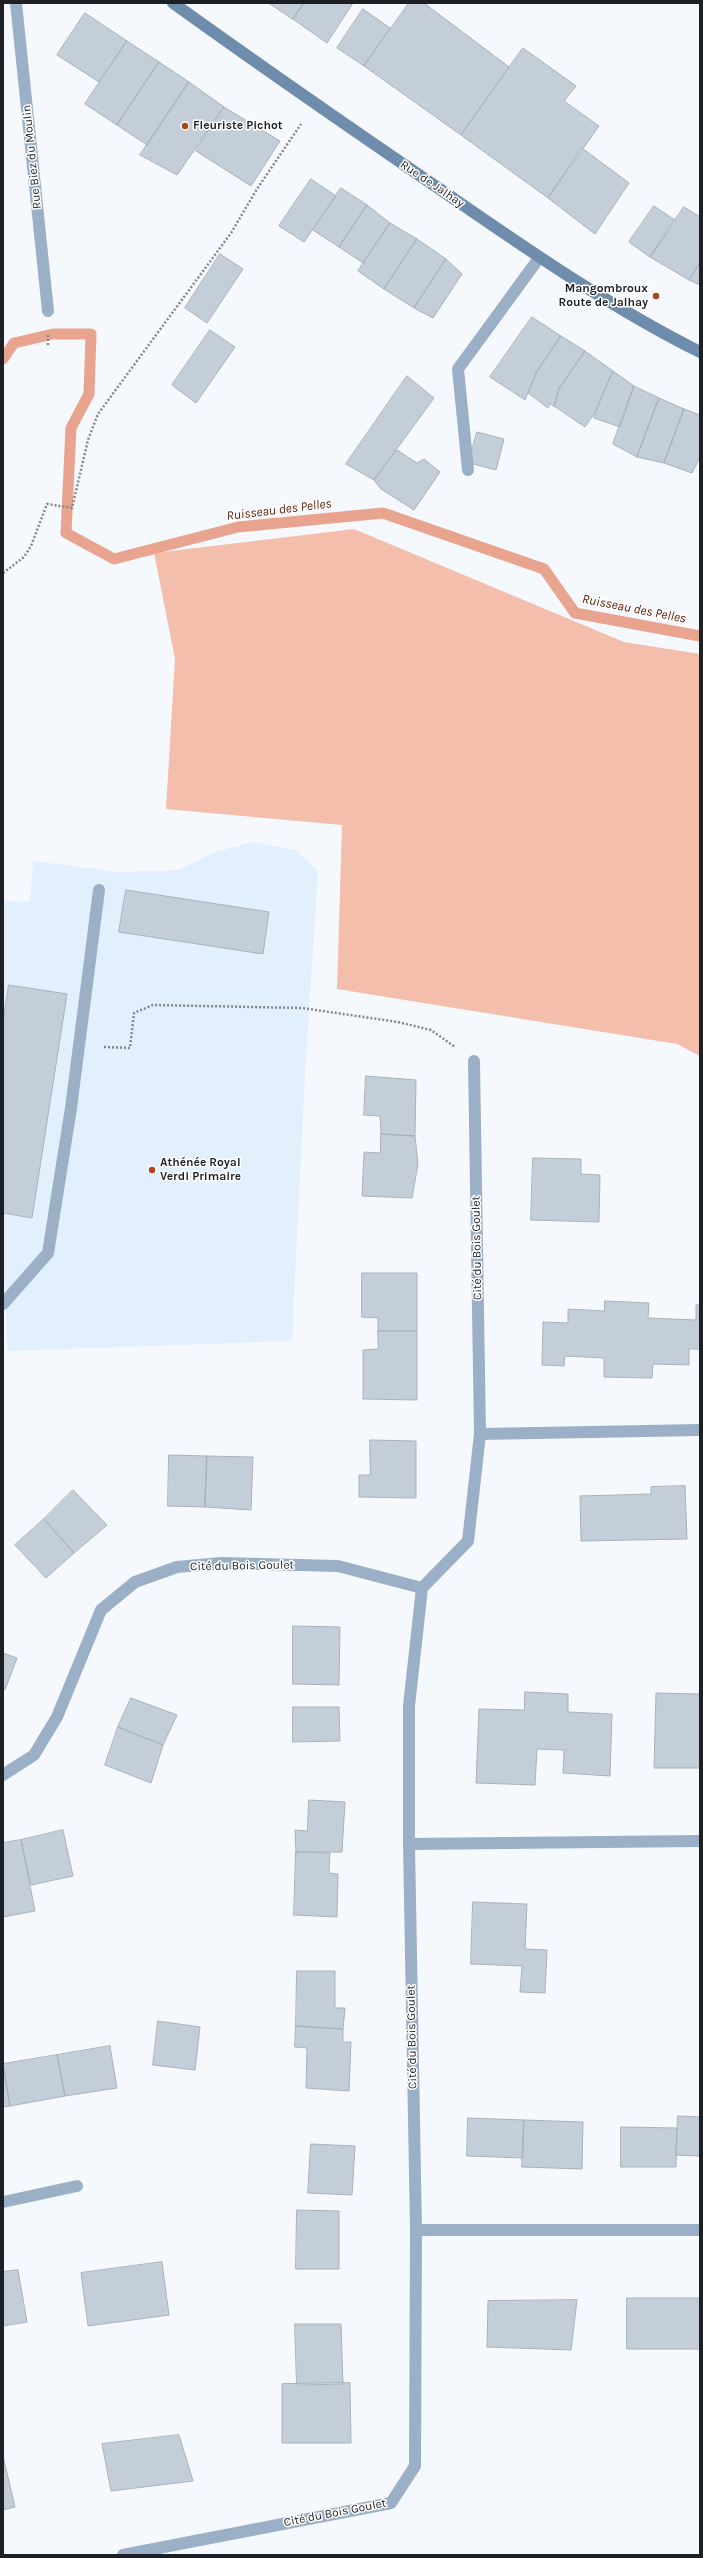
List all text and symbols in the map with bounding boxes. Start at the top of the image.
street label: Rue Biez du Moulin [19,104,45,210]
place label: Fleuriste Pichot [193,119,282,133]
marker: Fleuriste Pichot [180,121,190,131]
street label: Rue de Jalhay [397,157,467,211]
place label: Mangombroux Route de Jalhay [559,282,648,310]
marker: Mangombroux Route de Jalhay [651,291,661,301]
water label: Ruisseau des Pelles [226,496,332,524]
water label: Ruisseau des Pelles [581,591,687,627]
place label: Athénée Royal Verdi Primaire [160,1156,241,1184]
marker: Athénée Royal Verdi Primaire [147,1165,157,1175]
street label: Cité du Bois Goulet [469,1196,485,1300]
street label: Cité du Bois Goulet [190,1558,294,1574]
street label: Cité du Bois Goulet [404,1985,420,2089]
street label: Cité du Bois Goulet [283,2496,387,2530]

